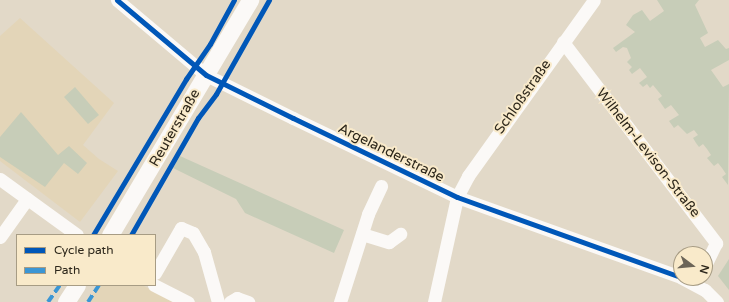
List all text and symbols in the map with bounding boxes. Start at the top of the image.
street label: Schloßstraße [491,57,555,137]
street label: Wilhelm-Levison-Straße [592,85,704,221]
street label: Reuterstraße [146,86,204,170]
street label: Argelanderstraße [335,120,447,186]
legend [16,234,156,286]
text: Cycle path [54,243,113,257]
north arrow [673,246,713,286]
text: Path [54,263,80,277]
text: N [697,263,712,275]

